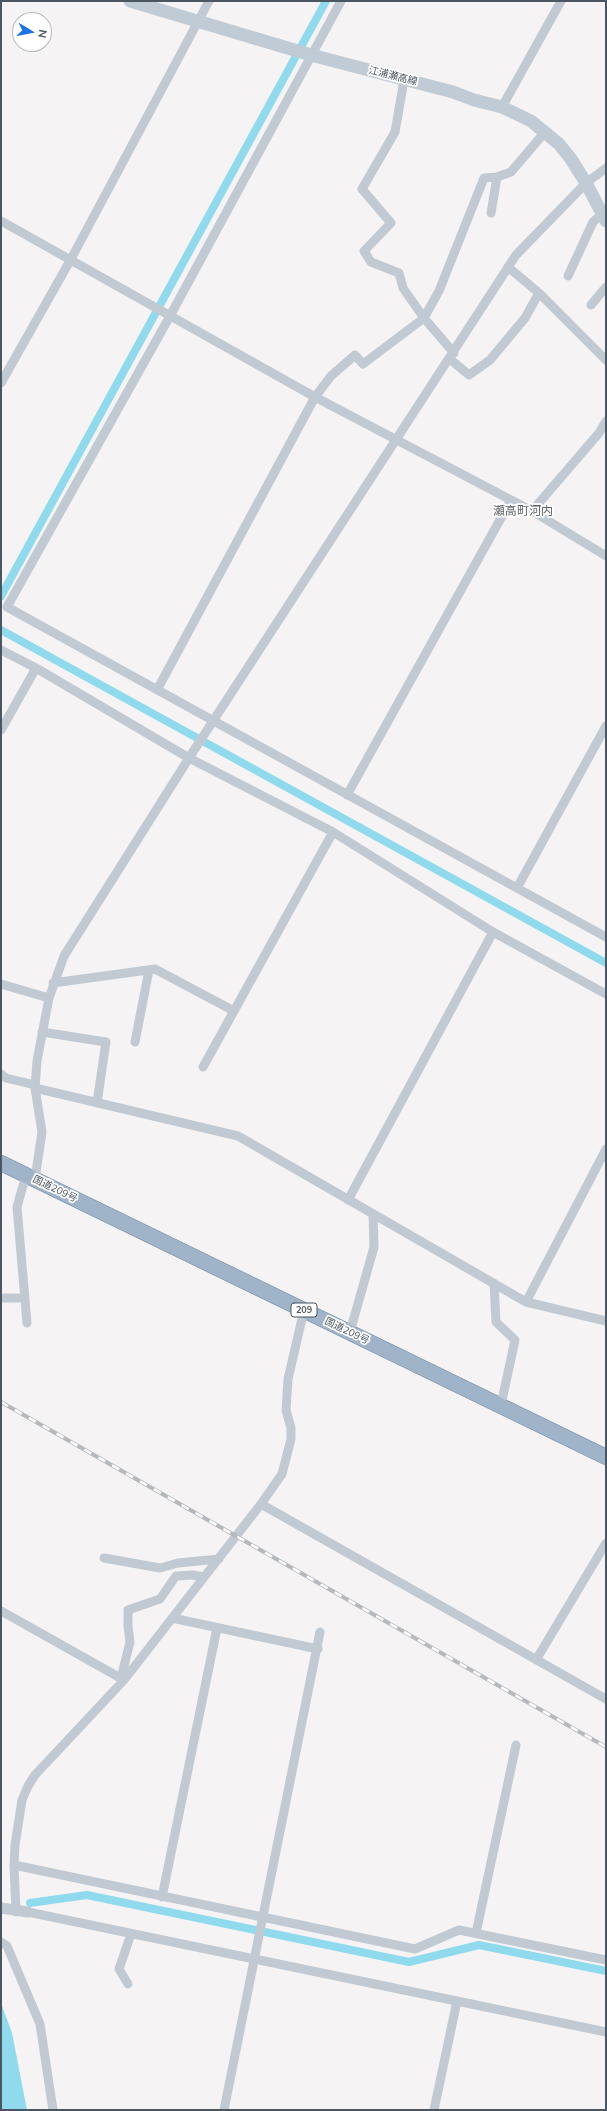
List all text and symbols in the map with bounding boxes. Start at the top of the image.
north arrow [12,12,52,52]
text: N [35,29,50,39]
street label: 江浦瀬高線 [367,64,419,88]
district label: 瀬高町河内 [493,504,553,518]
street label: 国道209号 [31,1173,79,1205]
road number: 209 [291,1303,317,1317]
street label: 国道209号 [323,1315,371,1347]

